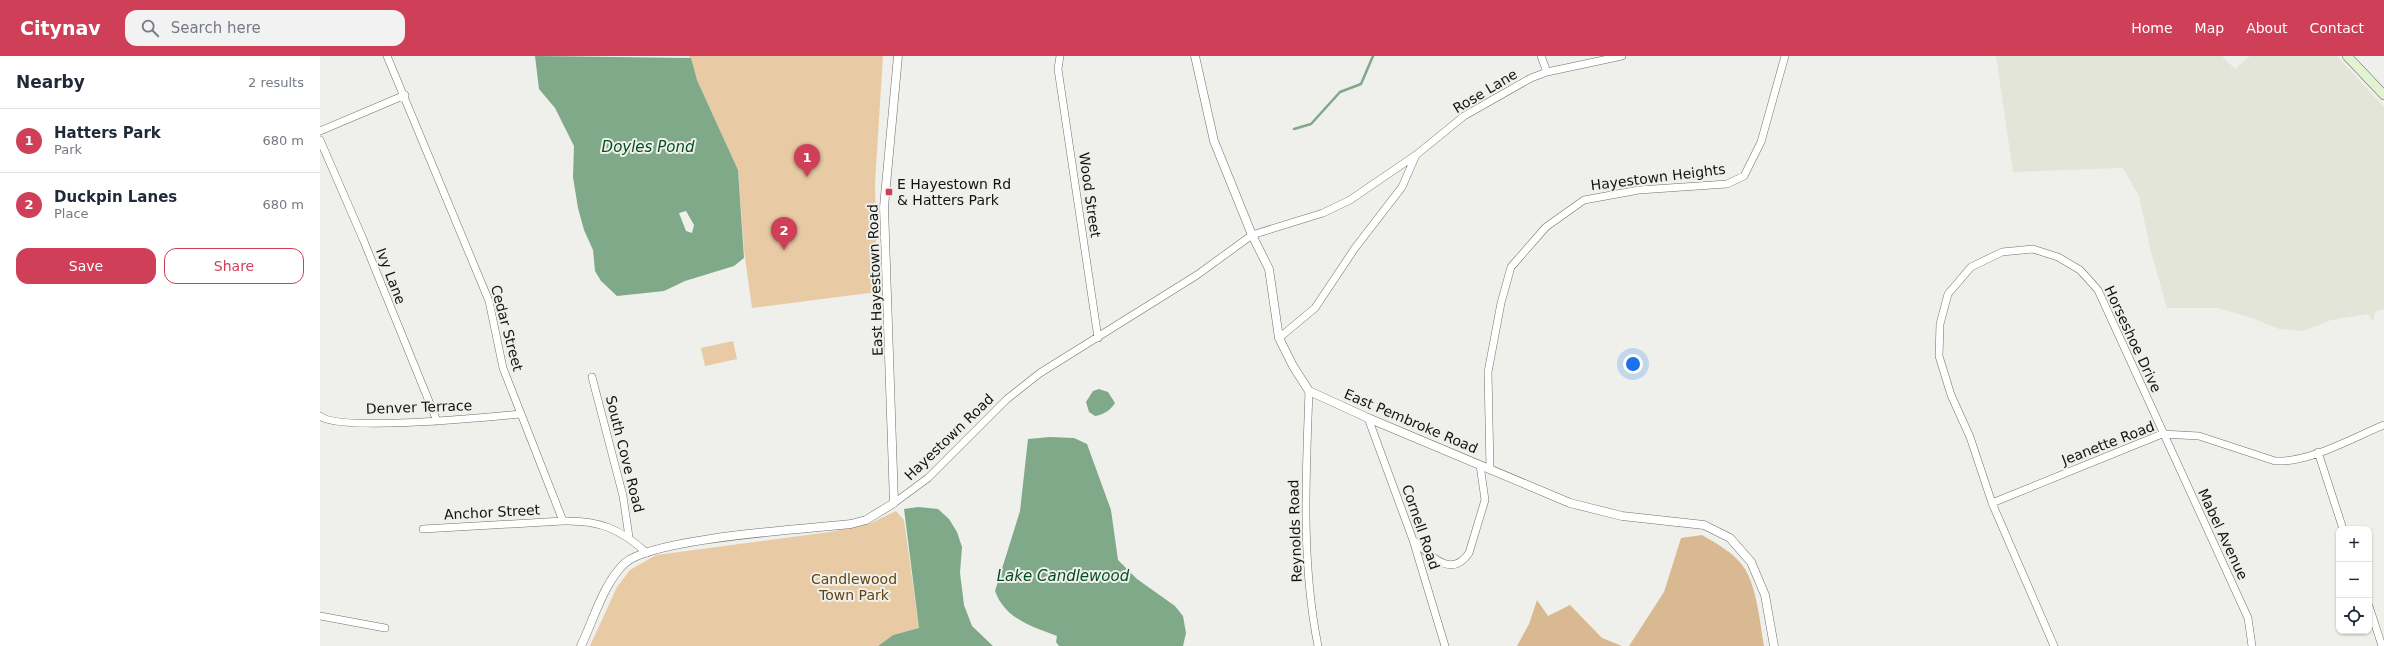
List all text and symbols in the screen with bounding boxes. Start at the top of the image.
search box [125,10,405,46]
text: Citynav [20,17,101,39]
icon: search [139,17,161,39]
text: Search here [171,19,261,37]
text: Home [2131,20,2173,36]
text: Map [2195,20,2224,36]
text: About [2246,20,2288,36]
text: Contact [2310,20,2364,36]
street label: Rose Lane [1450,66,1520,116]
text: Nearby [16,72,85,92]
text: 2 results [248,75,304,90]
text: Hatters Park [54,124,161,142]
text: 1 [24,133,34,148]
text: 680 m [262,133,304,148]
water label: Doyles Pond [602,138,695,156]
text: Park [54,142,82,157]
pin: 1 [794,144,820,177]
street label: Wood Street [1076,151,1104,239]
street label: Hayestown Heights [1590,161,1726,193]
place label: E Hayestown Rd & Hatters Park [897,176,1011,208]
marker: E Hayestown Rd & Hatters Park [884,187,894,197]
text: Duckpin Lanes [54,188,177,206]
text: 2 [24,197,34,212]
text: 680 m [262,197,304,212]
street label: East Hayestown Road [864,204,886,356]
text: Place [54,206,89,221]
pin: 2 [771,217,797,250]
street label: Ivy Lane [373,246,409,306]
button: Save [16,248,156,284]
button: Share [164,248,304,284]
street label: Cedar Street [488,283,526,373]
street label: Horseshoe Drive [2101,283,2165,395]
your location [1623,354,1643,374]
street label: East Pembroke Road [1342,386,1480,456]
street label: Hayestown Road [901,391,997,483]
street label: South Cove Road [603,394,647,514]
street label: Denver Terrace [366,397,472,417]
street label: Jeanette Road [2058,418,2157,468]
street label: Reynolds Road [1285,479,1305,583]
street label: Cornell Road [1399,482,1443,572]
street label: Mabel Avenue [2195,486,2251,582]
street label: Anchor Street [443,501,541,523]
map controls [2336,526,2372,634]
button: + [2336,526,2372,562]
button: − [2336,562,2372,598]
water label: Lake Candlewood [997,567,1130,585]
park label: Candlewood Town Park [811,571,897,603]
button: locate [2336,598,2372,634]

